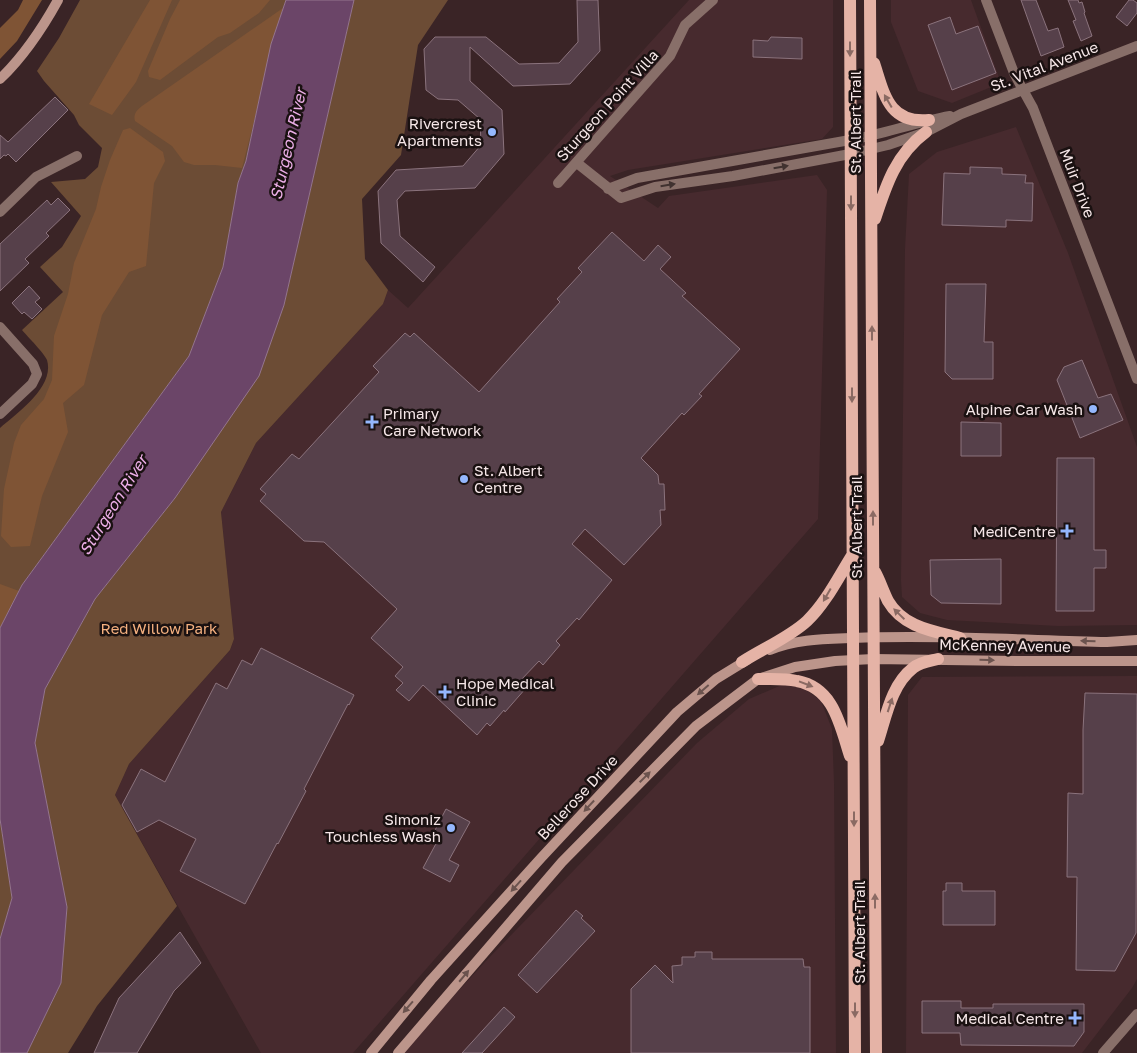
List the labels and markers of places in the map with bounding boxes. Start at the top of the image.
place label: Rivercrest Apartments [397,114,482,149]
marker: Rivercrest Apartments [486,126,498,138]
place label: Alpine Car Wash [966,400,1083,418]
marker: Alpine Car Wash [1087,403,1099,415]
place label: Primary Care Network [383,404,482,439]
marker: Primary Care Network [365,415,379,429]
place label: St. Albert Centre [474,461,543,496]
marker: St. Albert Centre [458,473,470,485]
place label: MediCentre [973,522,1056,540]
marker: MediCentre [1060,524,1074,538]
place label: Hope Medical Clinic [456,674,555,709]
marker: Hope Medical Clinic [438,685,452,699]
place label: Simoniz Touchless Wash [325,810,441,845]
marker: Simoniz Touchless Wash [445,822,457,834]
place label: Medical Centre [956,1009,1064,1027]
marker: Medical Centre [1068,1011,1082,1025]

